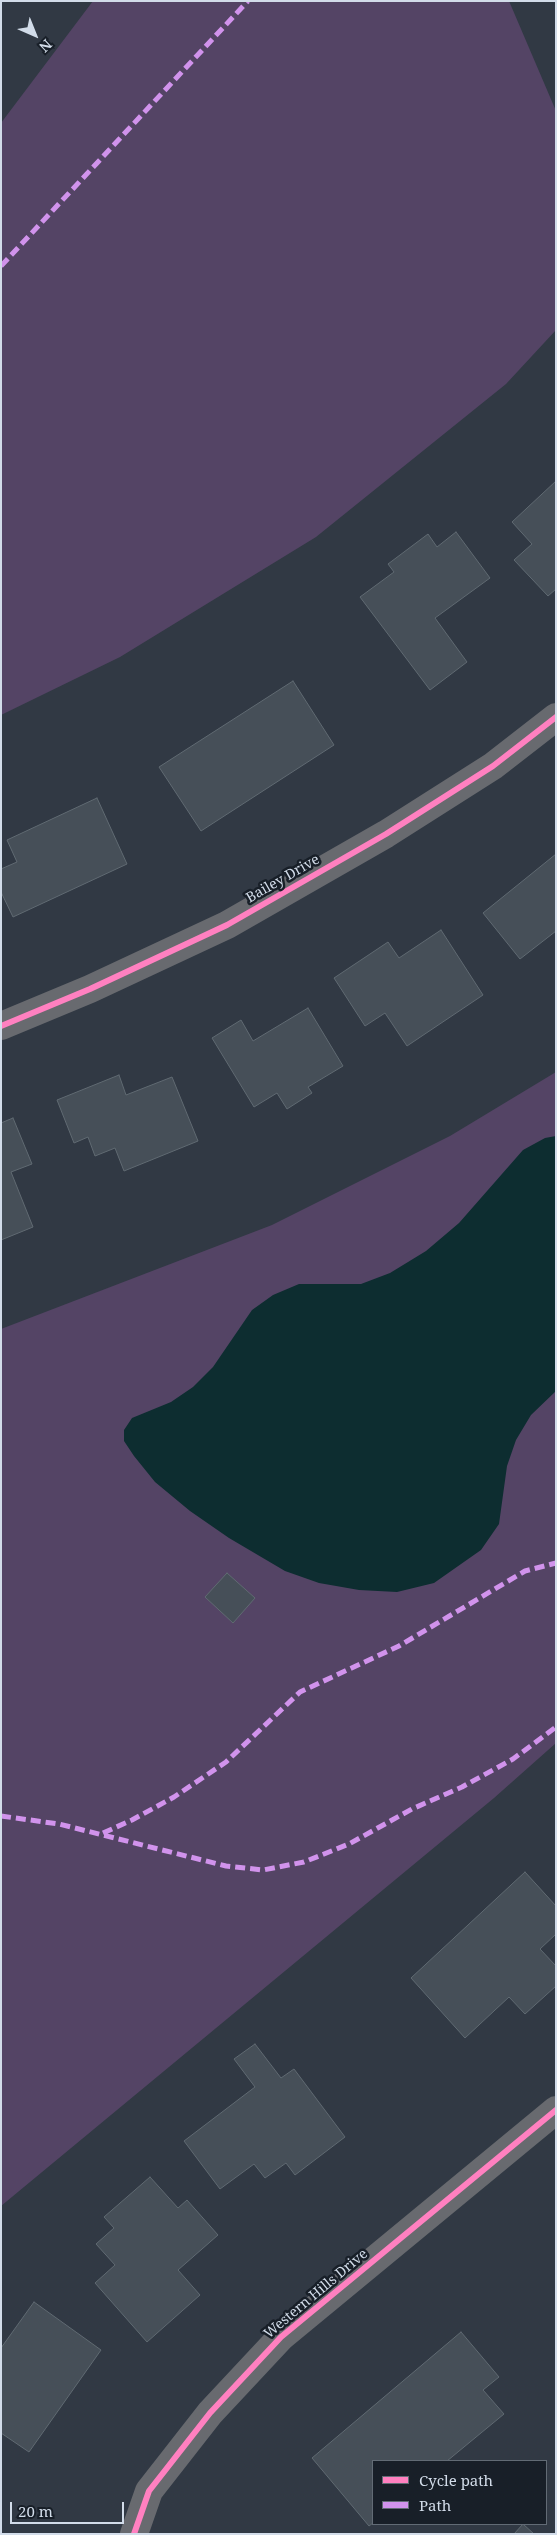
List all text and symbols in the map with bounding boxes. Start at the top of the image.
north arrow [10,10,60,60]
text: N [35,35,56,57]
street label: Bailey Drive [243,851,323,907]
street label: Western Hills Drive [261,2246,371,2342]
legend [372,2460,547,2525]
text: Cycle path [419,2470,493,2490]
scale bar [12,2492,126,2524]
text: Path [419,2495,451,2515]
text: 20 m [18,2501,53,2521]

